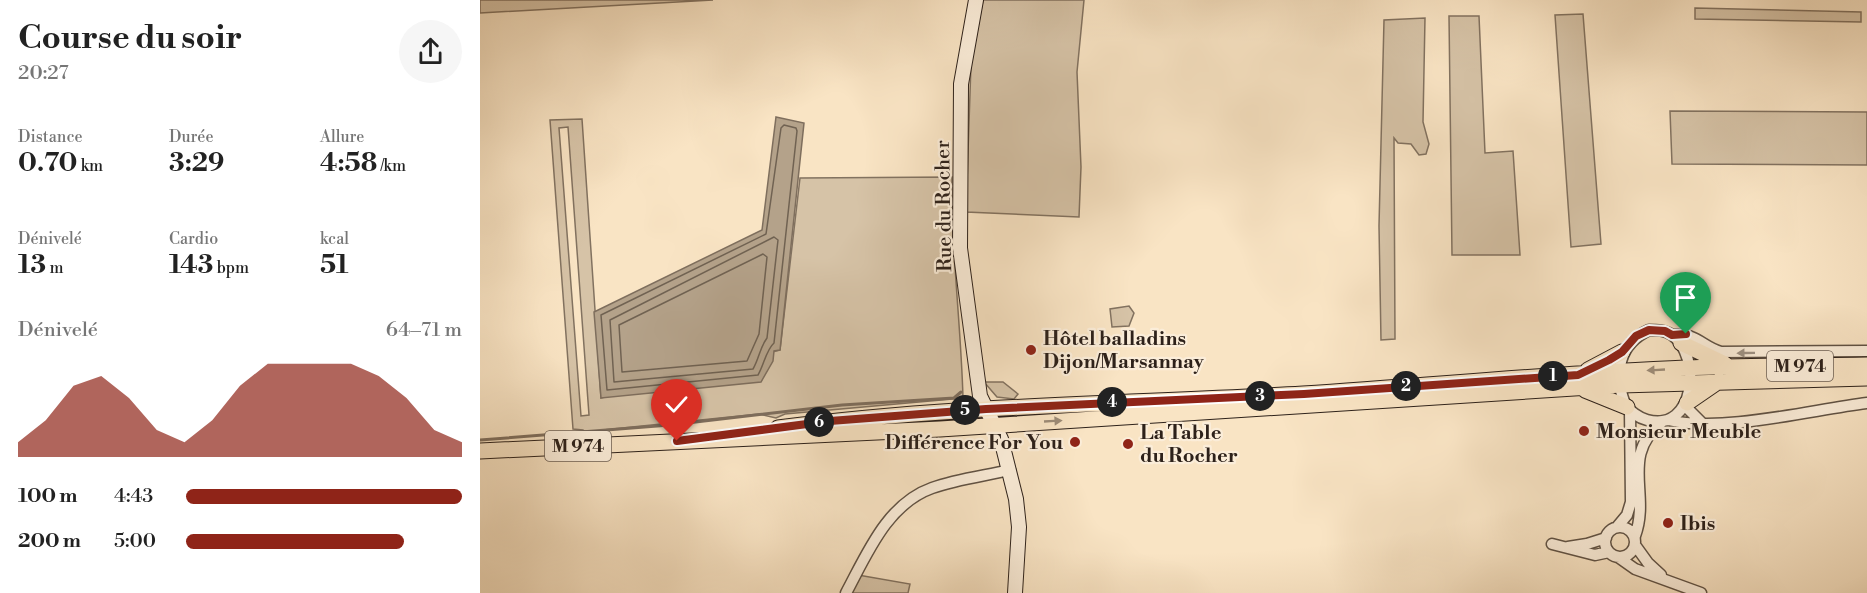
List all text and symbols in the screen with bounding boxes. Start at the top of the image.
text: Course du soir [18,18,242,59]
button: share [399,20,462,83]
text: 20:27 [18,61,69,86]
text: Distance [18,127,83,147]
text: Durée [169,127,214,147]
text: Allure [320,127,364,147]
street label: Rue du Rocher [931,139,958,272]
text: 0.70 [18,147,77,179]
text: 3:29 [169,147,224,179]
text: 4:58 [320,147,377,179]
text: km [77,156,103,176]
text: /km [377,156,406,176]
text: Dénivelé [18,229,82,249]
text: Cardio [169,229,218,249]
text: kcal [320,229,349,249]
text: 13 [18,249,46,281]
text: 143 [169,249,213,281]
text: 51 [320,249,349,281]
text: m [46,258,63,278]
text: bpm [213,258,249,278]
pin [1660,272,1711,334]
icon: arrive [1669,281,1702,314]
text: Dénivelé [18,318,98,343]
text: 64–71 m [386,318,462,343]
place label: Hôtel balladins Dijon/Marsannay [1043,327,1205,375]
marker: Hôtel balladins Dijon/Marsannay [1024,343,1038,357]
one-way arrow [1736,348,1755,358]
road number: M 974 [1767,351,1833,381]
pin: 1 [1538,361,1568,391]
one-way arrow [1646,365,1665,374]
text: 1 [1549,366,1557,386]
pin: 2 [1391,371,1421,401]
text: 2 [1401,376,1411,396]
pin [651,379,702,441]
pin: 3 [1245,381,1275,411]
text: 3 [1255,386,1265,406]
pin: 4 [1097,387,1127,417]
icon: check [660,388,693,421]
text: 4 [1107,392,1117,412]
pin: 5 [950,395,980,425]
text: 5 [960,400,970,420]
pin: 6 [804,407,834,437]
text: 6 [814,412,824,432]
one-way arrow [1043,417,1062,426]
place label: Monsieur Meuble [1596,420,1762,445]
place label: La Table du Rocher [1140,421,1238,469]
marker: Monsieur Meuble [1577,424,1591,438]
road number: M 974 [545,431,611,461]
place label: Différence For You [885,431,1064,456]
marker: Différence For You [1068,435,1082,449]
marker: La Table du Rocher [1121,437,1135,451]
text: 100 m [18,484,77,509]
text: 4:43 [114,484,153,509]
place label: Ibis [1680,512,1715,537]
marker: Ibis [1661,516,1675,530]
text: 200 m [18,529,81,554]
text: 5:00 [114,529,156,554]

